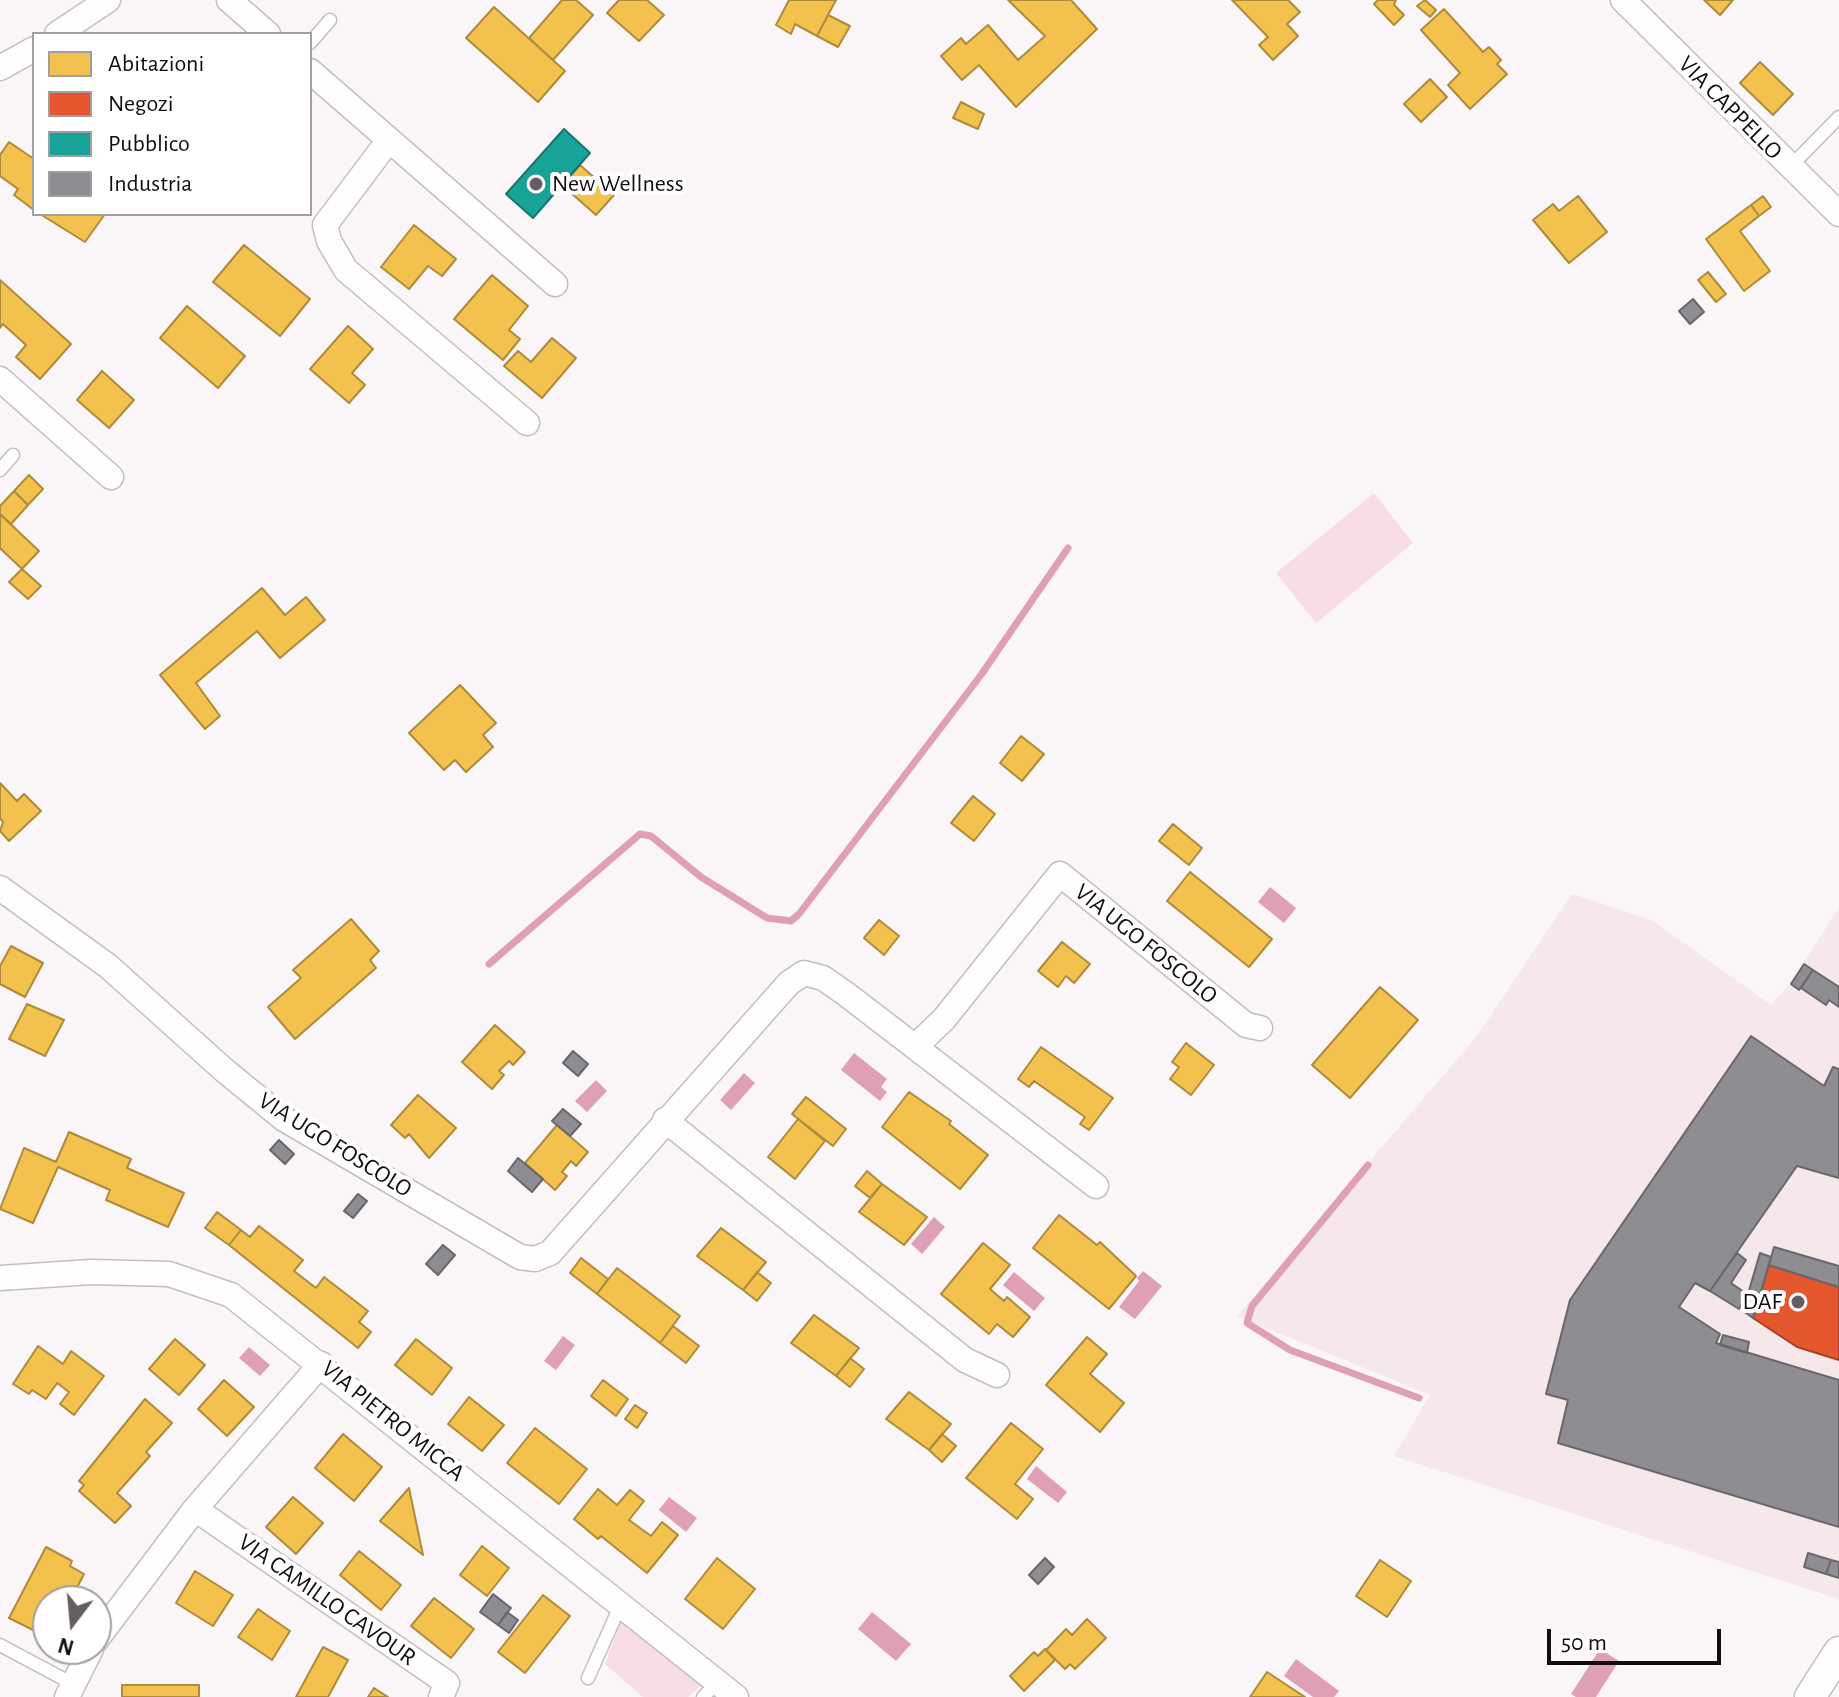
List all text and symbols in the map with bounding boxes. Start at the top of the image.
legend [32,32,312,216]
street label: VIA CAPPELLO [1672,50,1788,166]
text: Abitazioni [108,52,204,76]
text: Negozi [108,92,174,116]
text: Pubblico [108,132,190,156]
place label: New Wellness [552,170,684,198]
text: Industria [108,172,192,196]
marker: New Wellness [527,175,545,193]
street label: VIA UGO FOSCOLO [1069,878,1223,1010]
street label: VIA UGO FOSCOLO [253,1086,417,1204]
place label: DAF [1743,1288,1782,1316]
marker: DAF [1789,1293,1807,1311]
street label: VIA PIETRO MICCA [316,1354,470,1488]
street label: VIA CAMILLO CAVOUR [233,1528,421,1672]
north arrow [32,1585,112,1665]
scale bar [1551,1613,1725,1663]
text: 50 m [1561,1631,1607,1655]
text: N [56,1633,76,1659]

